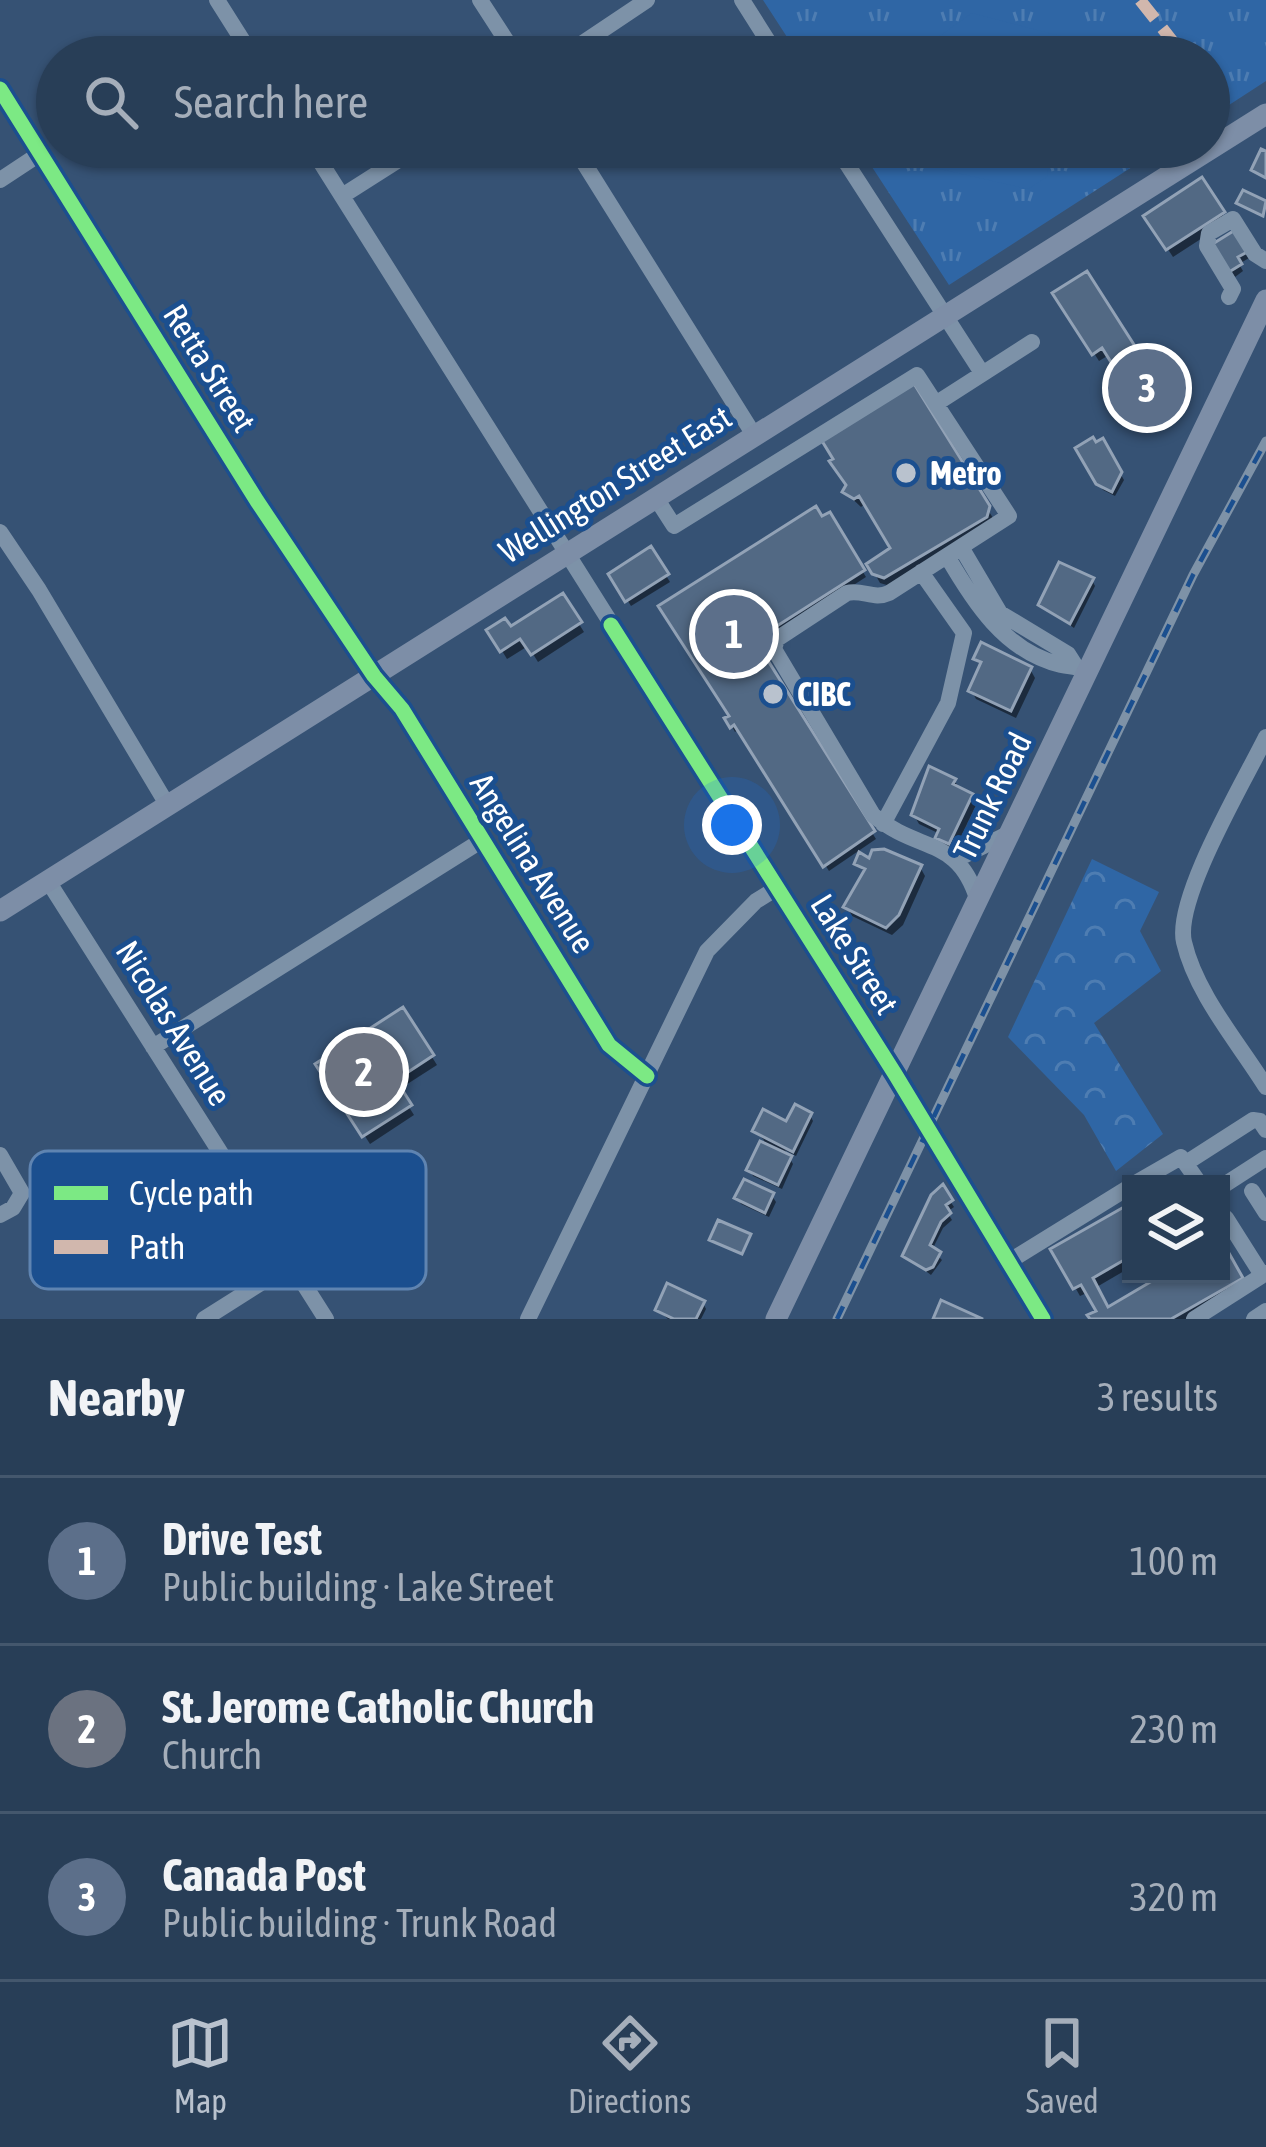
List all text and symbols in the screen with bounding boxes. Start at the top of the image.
search box [36,36,1230,168]
icon: search [78,69,144,135]
text: Search here [174,76,368,128]
street label: Retta Street [156,297,264,439]
pin: 3 [1108,343,1186,433]
street label: Wellington Street East [492,397,738,571]
place label: Metro [930,454,1002,492]
marker: Metro [893,460,919,486]
pin: 1 [695,589,773,679]
place label: CIBC [797,675,851,713]
marker: CIBC [760,681,786,707]
street label: Trunk Road [945,726,1039,866]
street label: Angelina Avenue [463,766,603,960]
your location [702,795,762,855]
street label: Lake Street [803,887,907,1021]
street label: Nicolas Avenue [109,934,239,1112]
pin: 2 [325,1027,403,1117]
legend [30,1151,426,1289]
text: Cycle path [129,1174,254,1212]
map controls [1122,1175,1230,1283]
button: layers [1122,1175,1230,1283]
text: Path [129,1228,185,1266]
text: Nearby [48,1368,185,1427]
text: 3 results [1097,1375,1218,1419]
text: Drive Test [162,1513,322,1565]
text: 1 [78,1539,96,1583]
text: 100 m [1130,1539,1218,1583]
text: Public building · Lake Street [162,1565,554,1609]
text: St. Jerome Catholic Church [162,1681,594,1733]
text: 2 [78,1707,96,1751]
text: 230 m [1130,1707,1218,1751]
text: Church [162,1733,262,1777]
text: Canada Post [162,1849,366,1901]
text: 3 [78,1875,96,1919]
text: 320 m [1130,1875,1218,1919]
text: Public building · Trunk Road [162,1901,557,1945]
tab: Map [167,2010,233,2120]
tab: Directions [568,2010,691,2120]
tab: Saved [1026,2010,1099,2120]

